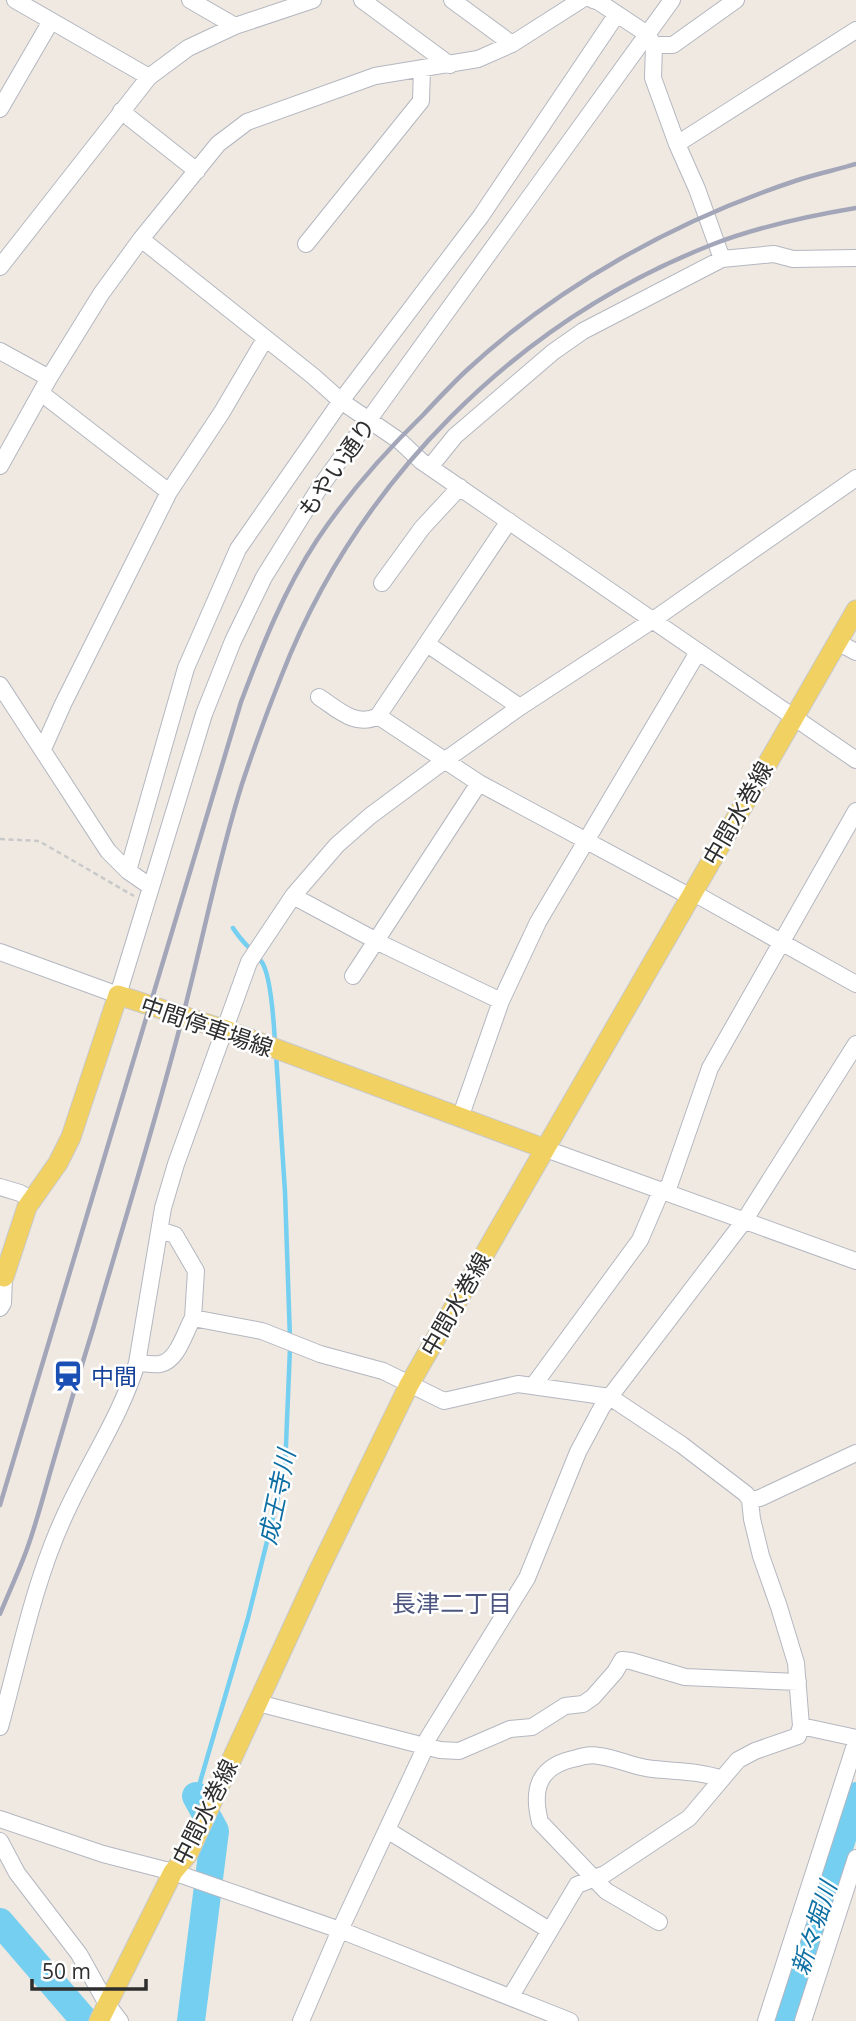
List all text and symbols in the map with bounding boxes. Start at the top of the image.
street label: もやい通り [290,411,382,523]
street label: 中間水巻線 [694,755,780,871]
street label: 中間停車場線 [137,988,277,1064]
street label: 中間水巻線 [412,1246,498,1362]
station icon: 中間 [51,1359,85,1393]
place label: 中間 [91,1360,137,1392]
water label: 成王寺川 [250,1444,303,1547]
district label: 長津二丁目 [392,1586,512,1619]
street label: 中間水巻線 [164,1754,244,1870]
water label: 新々堀川 [782,1874,844,1979]
scale bar [32,1948,145,1992]
text: 50 m [42,1957,91,1985]

